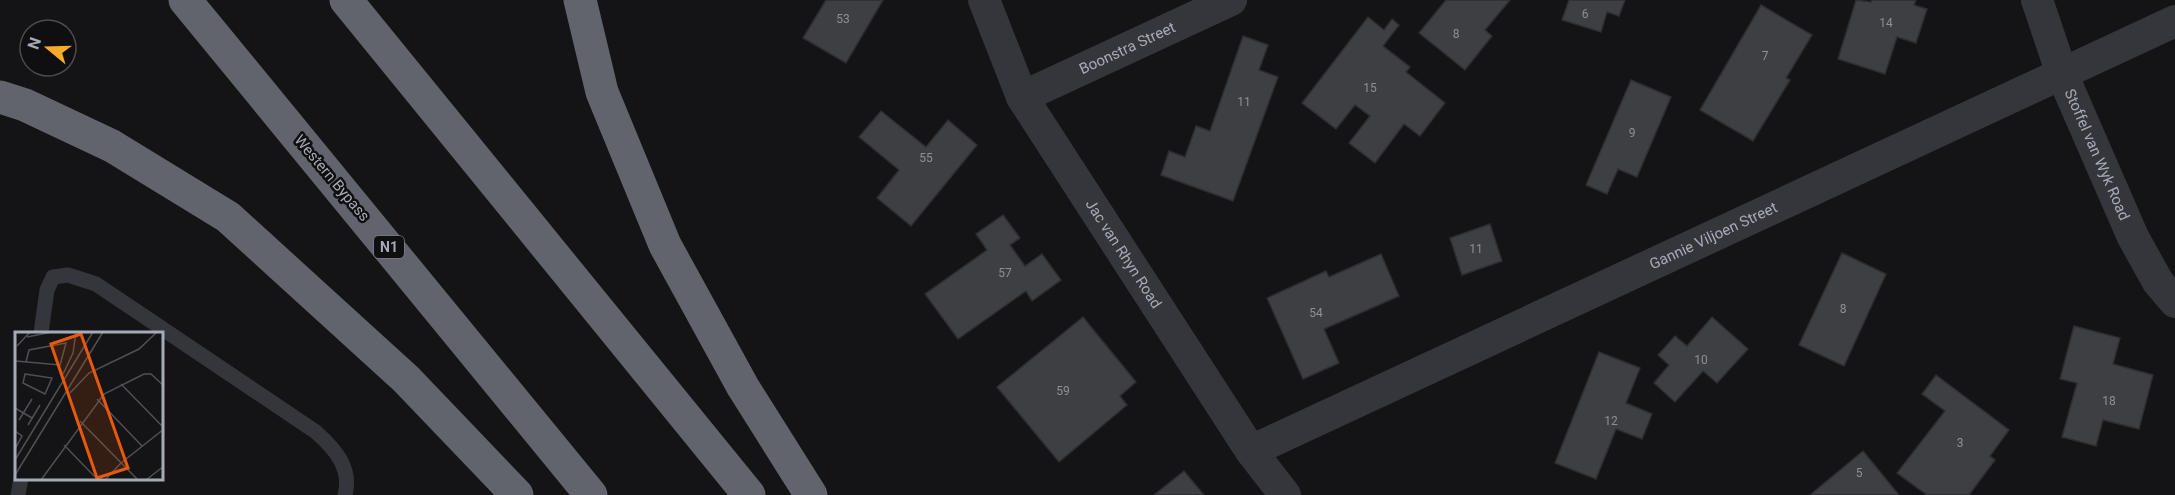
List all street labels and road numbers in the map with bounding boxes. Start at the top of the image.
street label: Boonstra Street [1076,18,1178,78]
street label: Stoffel van Wyk Road [2061,86,2134,223]
street label: Western Bypass [291,131,373,225]
street label: Jac van Rhyn Road [1082,196,1165,312]
street label: Gannie Viljoen Street [1647,198,1780,273]
road number: N1 [374,236,404,258]

